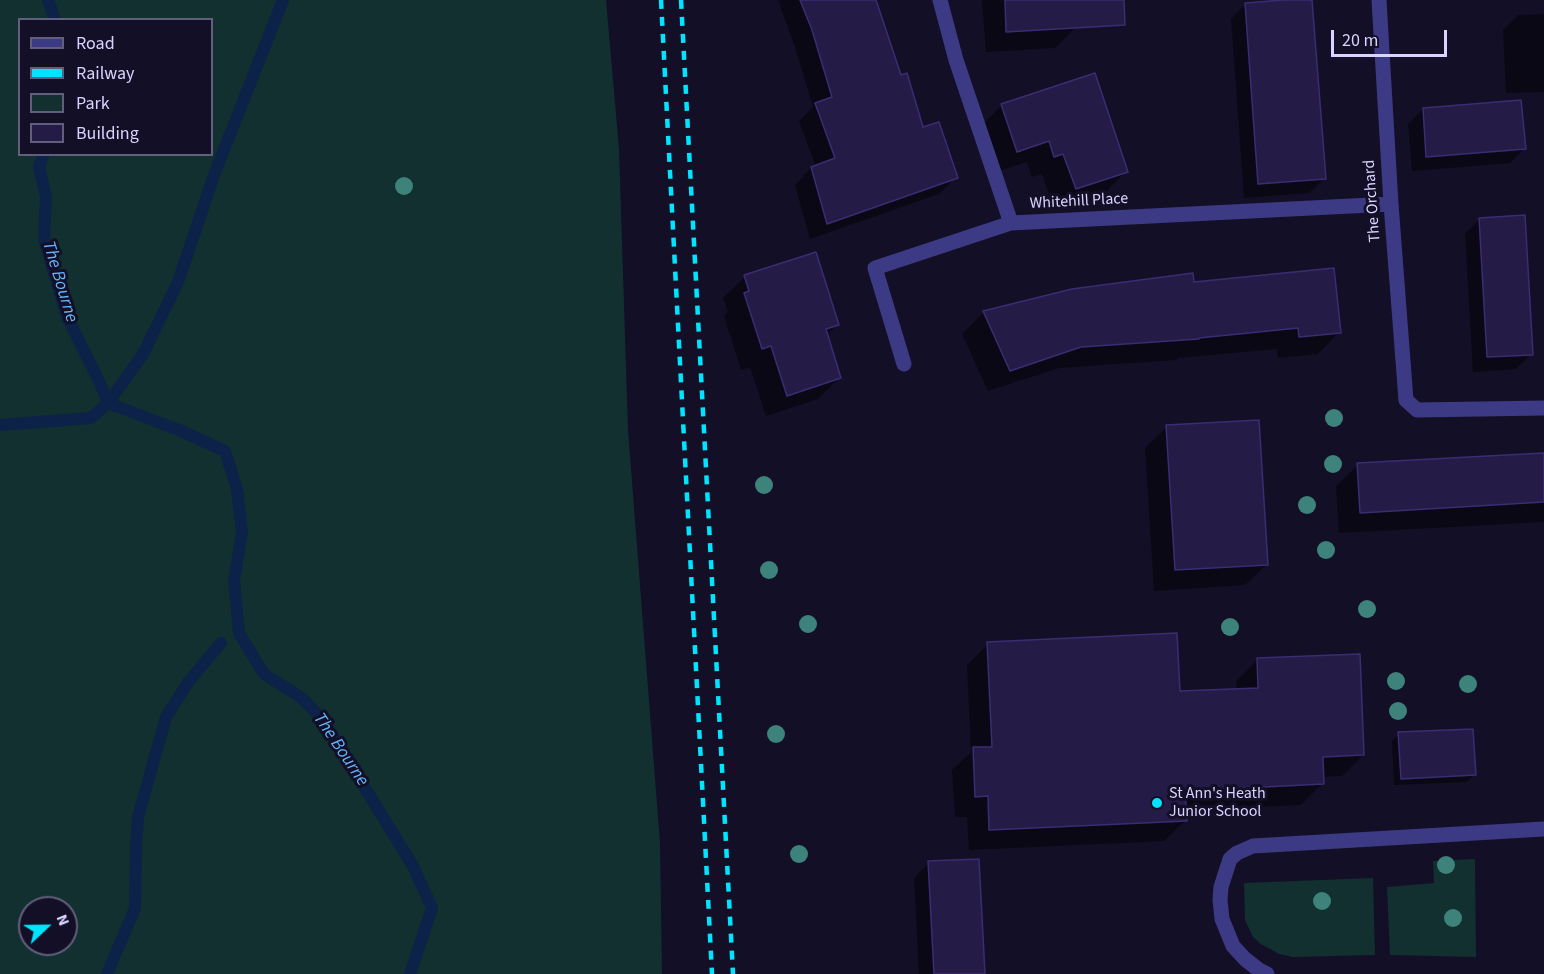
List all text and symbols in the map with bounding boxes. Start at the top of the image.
legend [18,18,213,156]
scale bar [1334,18,1450,56]
text: 20 m [1342,28,1378,53]
text: Road [76,31,115,56]
text: Railway [76,61,135,86]
text: Park [76,91,110,116]
text: Building [76,121,139,146]
street label: The Orchard [1361,159,1385,243]
street label: Whitehill Place [1029,190,1129,214]
water label: The Bourne [36,239,82,325]
water label: The Bourne [308,709,372,791]
place label: St Ann's Heath Junior School [1169,784,1266,822]
marker: St Ann's Heath Junior School [1150,796,1164,810]
north arrow [18,896,78,956]
text: N [51,911,75,929]

